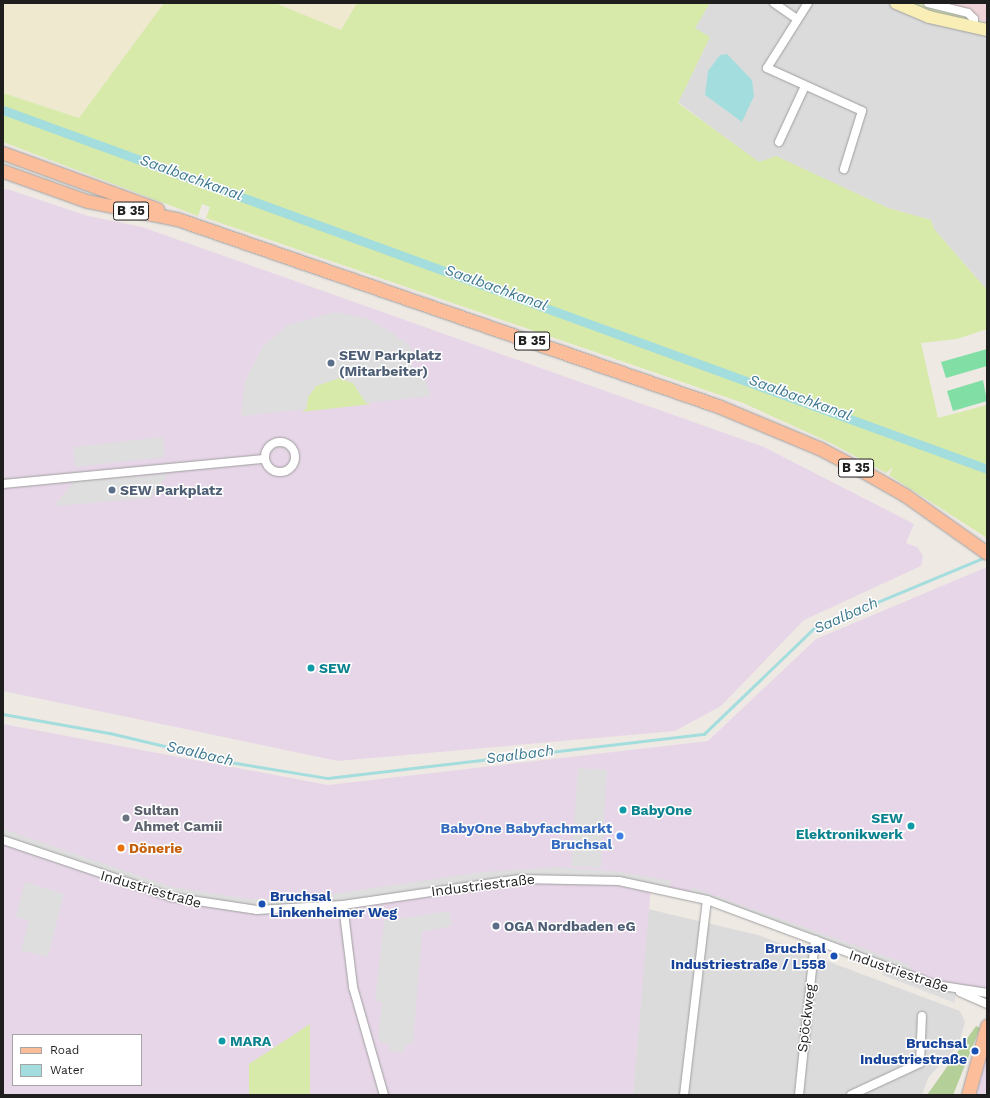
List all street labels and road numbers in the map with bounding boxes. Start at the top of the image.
road number: B 35 [113,200,149,222]
road number: B 35 [514,330,550,352]
road number: B 35 [838,457,874,479]
street label: Industriestraße [99,867,203,911]
street label: Industriestraße [430,870,536,900]
street label: Industriestraße [847,946,951,996]
street label: Spöckweg [793,983,819,1053]

